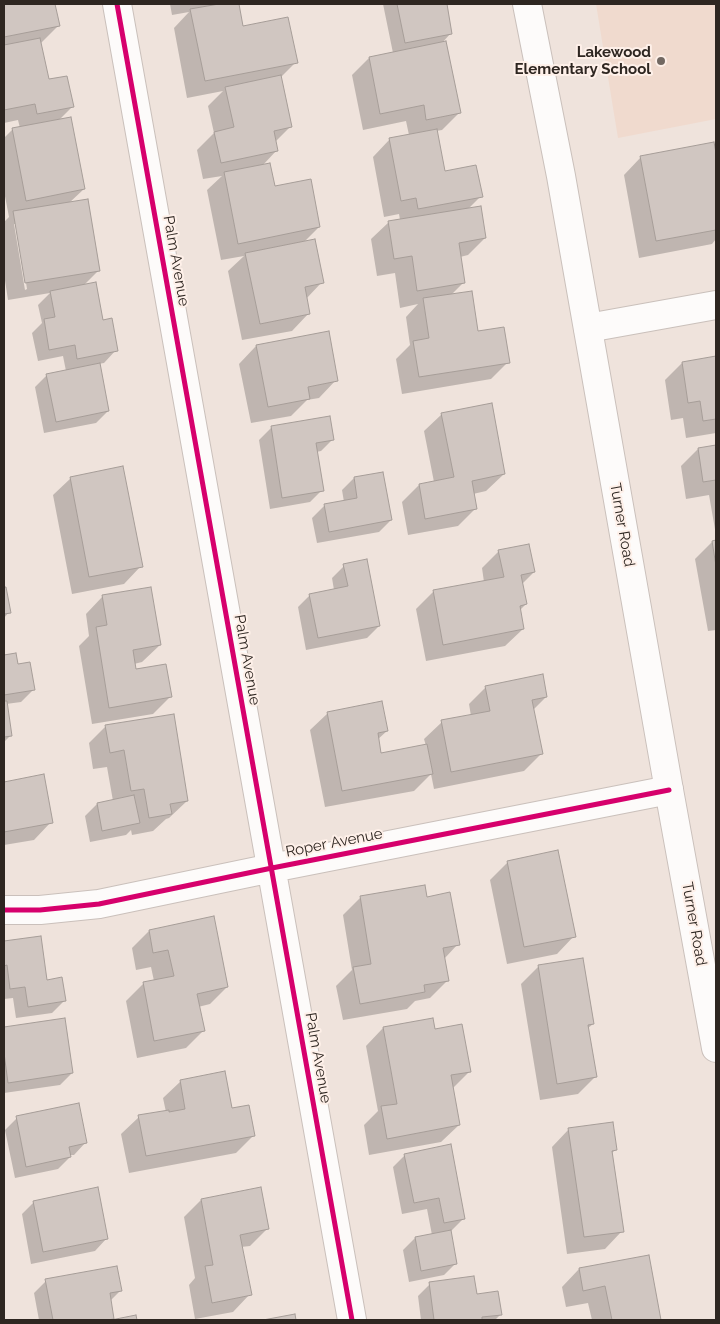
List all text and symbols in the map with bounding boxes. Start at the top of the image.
place label: Lakewood Elementary School [515,43,651,78]
marker: Lakewood Elementary School [655,55,667,67]
street label: Palm Avenue [159,214,193,308]
street label: Turner Road [606,482,638,568]
street label: Palm Avenue [230,613,264,707]
street label: Roper Avenue [284,825,384,861]
street label: Turner Road [678,881,710,967]
street label: Palm Avenue [301,1011,335,1105]

